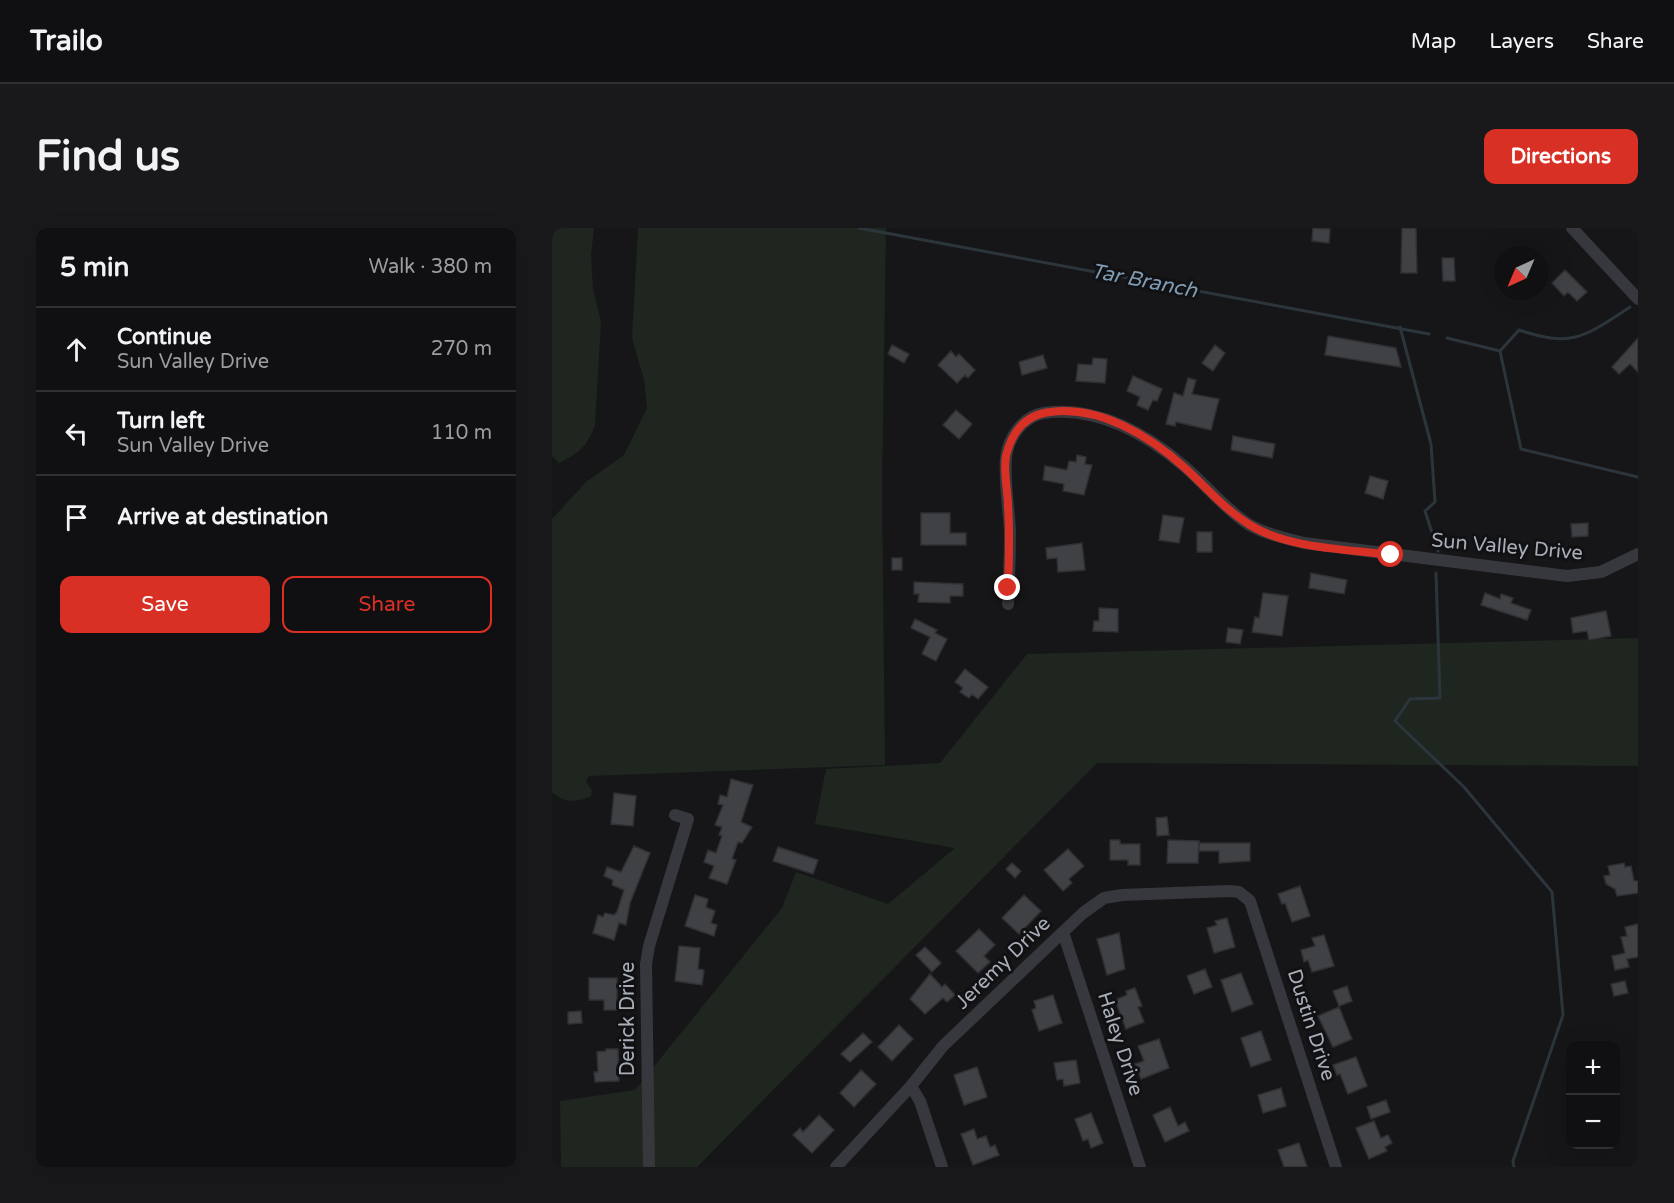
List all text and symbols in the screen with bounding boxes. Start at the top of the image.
text: Trailo [30,24,103,58]
text: Map [1411,29,1456,54]
text: Layers [1489,29,1554,54]
text: Share [1587,29,1644,54]
button: Directions [1484,129,1638,184]
text: Find us [36,131,180,182]
north arrow [1494,246,1548,300]
text: 5 min [60,252,129,283]
text: Walk · 380 m [369,255,492,279]
water label: Tar Branch [1089,258,1200,304]
text: Continue [117,324,212,350]
icon: ahead [60,333,93,366]
text: 270 m [431,337,492,361]
text: Sun Valley Drive [117,350,269,374]
text: Turn left [117,408,205,434]
icon: left [60,417,93,450]
text: 110 m [431,421,492,445]
text: Sun Valley Drive [117,434,269,458]
icon: arrive [60,501,93,534]
text: Arrive at destination [117,504,328,530]
street label: Sun Valley Drive [1430,528,1584,566]
route start [1377,541,1403,567]
route end [994,574,1020,600]
button: Save [60,576,270,633]
button: Share [282,576,492,633]
street label: Jeremy Drive [951,912,1055,1014]
street label: Derick Drive [616,962,640,1076]
street label: Dustin Drive [1282,966,1340,1084]
street label: Haley Drive [1092,989,1148,1099]
map controls [1566,1041,1620,1149]
button: + [1566,1041,1620,1095]
button: − [1566,1095,1620,1149]

